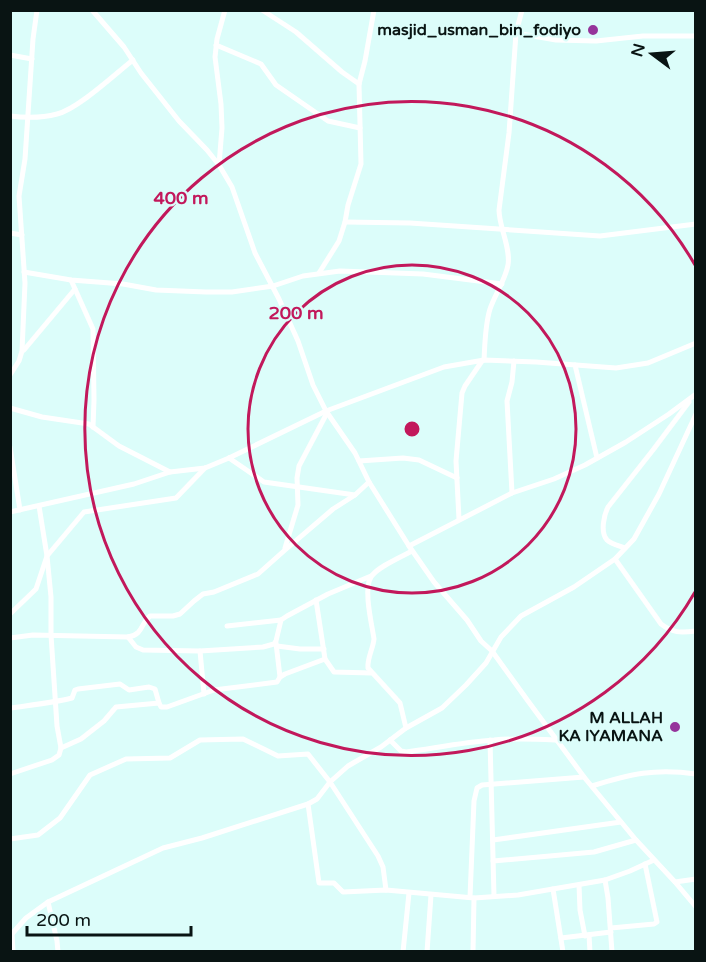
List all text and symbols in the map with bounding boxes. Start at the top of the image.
place label: masjid_usman_bin_fodiyo [377,20,581,40]
marker: masjid_usman_bin_fodiyo [586,23,600,37]
north arrow [622,24,682,84]
text: N [627,41,650,59]
text: 400 m [153,187,209,209]
text: 200 m [268,302,324,324]
centre of rings [402,419,422,439]
place label: M ALLAH KA IYAMANA [559,708,663,746]
marker: M ALLAH KA IYAMANA [668,720,682,734]
scale bar [27,899,190,937]
text: 200 m [36,909,91,931]

